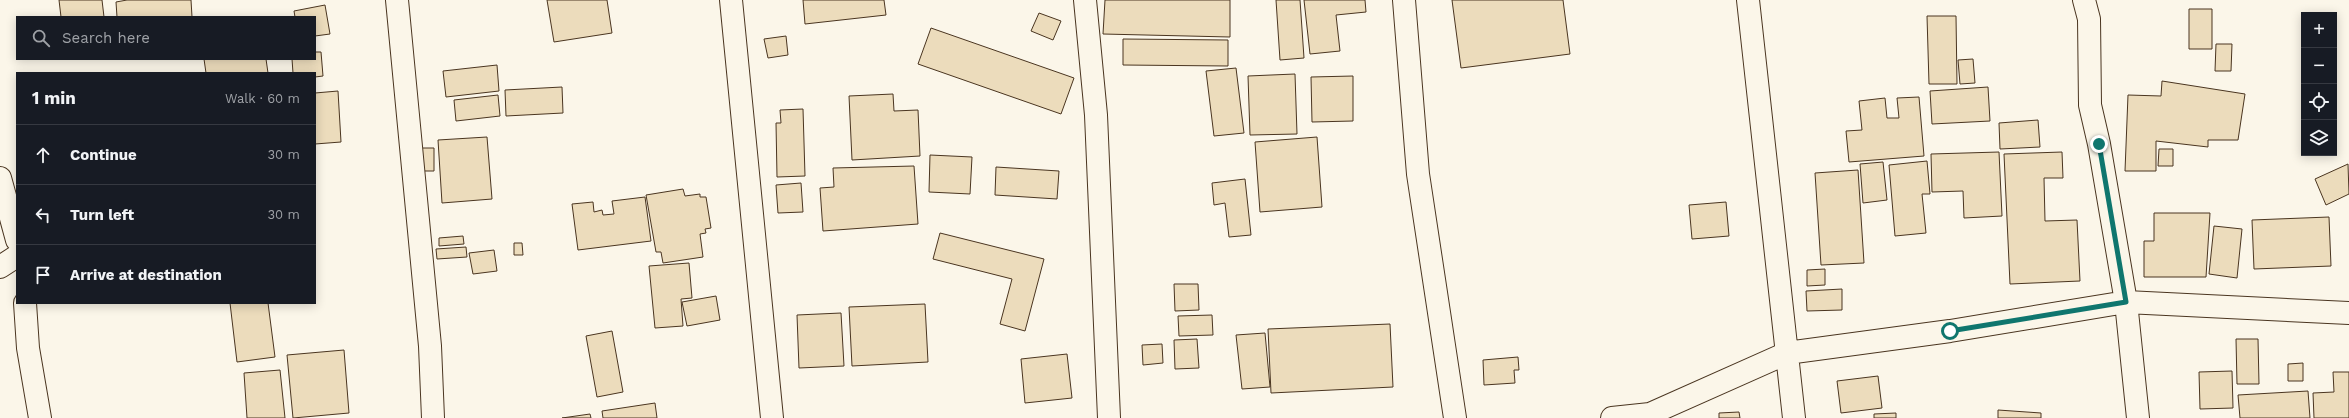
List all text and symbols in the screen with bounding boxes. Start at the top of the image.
map controls [2301,12,2337,156]
button: + [2301,12,2337,48]
search box [16,16,316,60]
icon: search [30,27,52,49]
text: Search here [62,29,150,47]
button: − [2301,48,2337,84]
button: locate [2301,84,2337,120]
text: 1 min [32,88,76,108]
text: Walk · 60 m [225,91,300,106]
button: layers [2301,120,2337,156]
route end [2090,135,2108,153]
icon: ahead [32,144,54,166]
text: Continue [70,146,137,164]
text: 30 m [268,147,300,162]
icon: left [32,204,54,226]
text: Turn left [70,206,134,224]
text: 30 m [268,207,300,222]
icon: arrive [32,264,54,286]
text: Arrive at destination [70,266,222,284]
route start [1941,322,1959,340]

